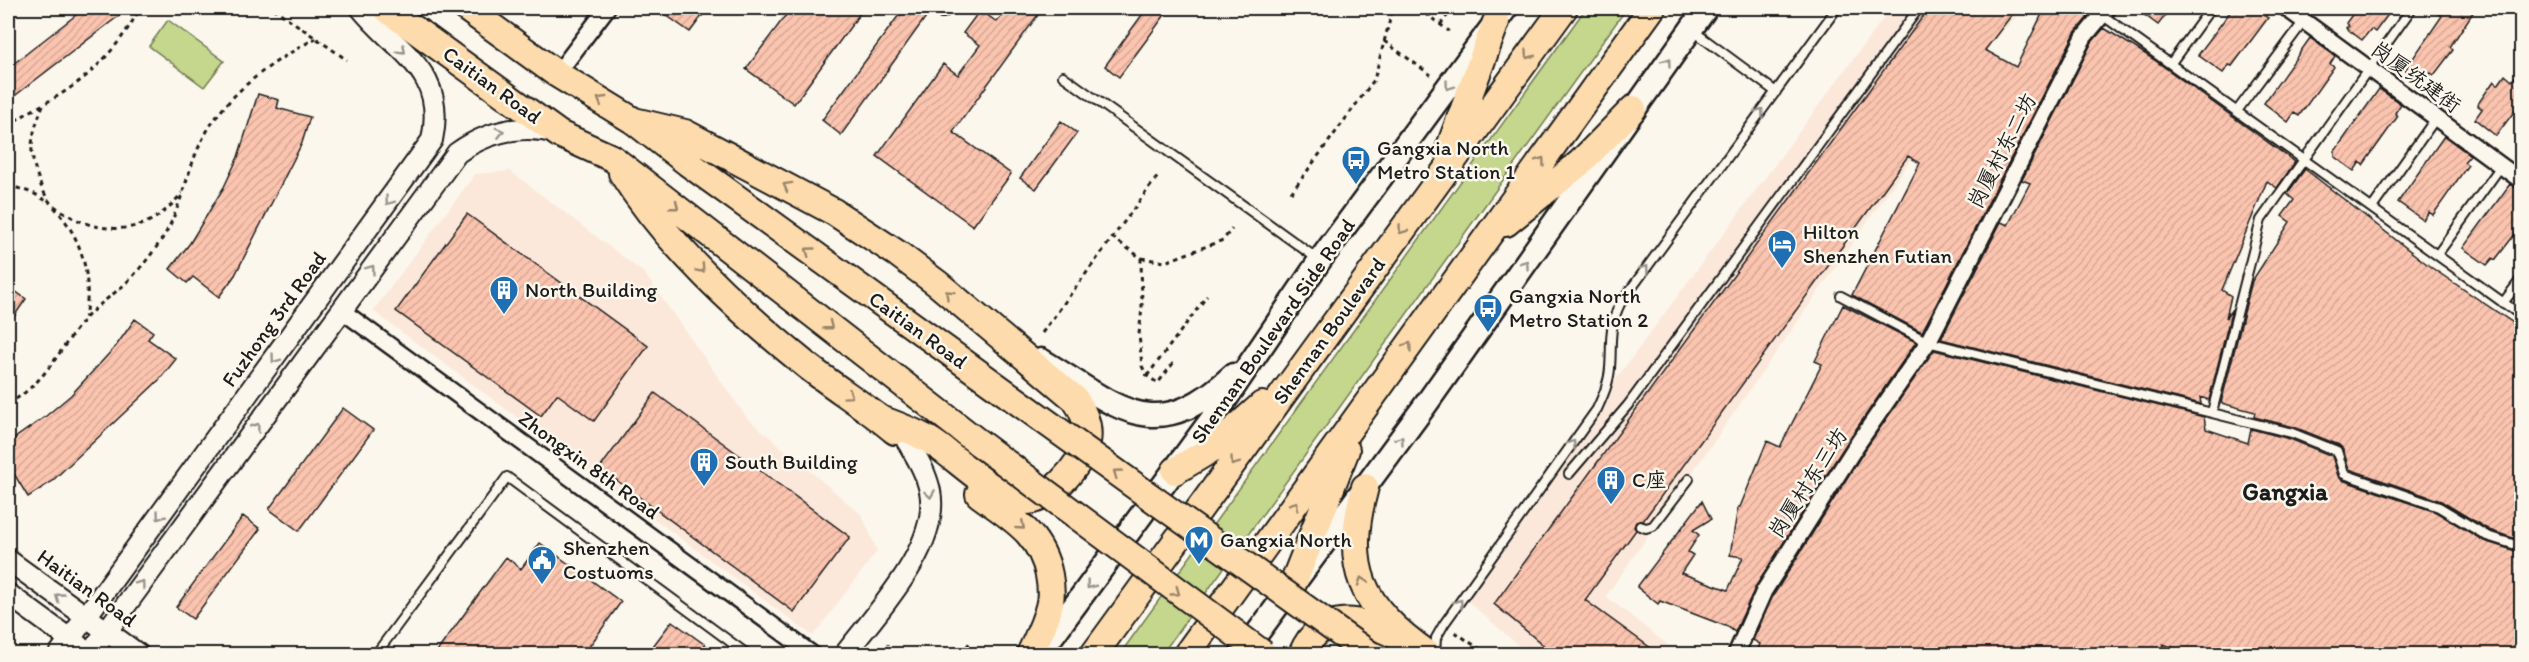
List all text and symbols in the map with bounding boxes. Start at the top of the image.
street label: 岗厦统建街 [2366,36,2466,118]
street label: Caitian Road [438,41,547,129]
one-way arrow [394,42,405,53]
one-way arrow [1525,48,1536,59]
one-way arrow [1660,57,1671,68]
one-way arrow [1445,79,1456,90]
street label: 岗厦村东二坊 [1962,89,2041,213]
one-way arrow [597,96,607,108]
one-way arrow [1753,108,1764,119]
one-way arrow [495,127,505,140]
place label: Gangxia North Metro Station 1 [1377,135,1515,184]
bus stop icon: Gangxia North Metro Station 1 [1340,144,1372,186]
one-way arrow [1534,156,1545,167]
one-way arrow [783,182,793,194]
one-way arrow [385,194,396,205]
one-way arrow [668,199,679,210]
street label: Shennan Boulevard Side Road [1186,214,1360,448]
place label: Hilton Shenzhen Futian [1803,219,1952,268]
one-way arrow [1398,224,1409,235]
hotel icon: Hilton Shenzhen Futian [1766,228,1798,270]
street label: Fuzhong 3rd Road [216,246,331,391]
one-way arrow [805,247,816,258]
street label: Shennan Boulevard [1267,253,1391,409]
one-way arrow [1518,259,1529,270]
one-way arrow [694,262,705,272]
one-way arrow [364,265,375,276]
one-way arrow [1637,265,1648,276]
building icon: North Building [488,274,520,316]
place label: North Building [525,277,658,302]
place label: Gangxia North Metro Station 2 [1509,283,1648,332]
street label: Caitian Road [864,286,973,374]
one-way arrow [945,290,956,301]
bus stop icon: Gangxia North Metro Station 2 [1472,292,1504,334]
one-way arrow [822,319,833,330]
one-way arrow [1401,342,1412,353]
one-way arrow [271,352,282,363]
one-way arrow [842,388,853,399]
street label: Zhongxin 8th Road [514,405,665,524]
one-way arrow [249,422,260,433]
street label: 岗厦村东三坊 [1763,423,1852,542]
one-way arrow [1393,436,1404,447]
one-way arrow [1565,440,1576,451]
building icon: South Building [688,446,720,488]
place label: South Building [725,449,858,474]
one-way arrow [1230,455,1241,466]
building icon: C座 [1595,464,1627,506]
place label: C座 [1632,467,1667,492]
one-way arrow [1112,469,1123,480]
district label: Gangxia [2242,477,2328,507]
one-way arrow [923,489,935,498]
one-way arrow [1288,500,1299,511]
one-way arrow [156,510,167,521]
one-way arrow [1014,519,1024,530]
metro station icon: Gangxia North [1183,524,1215,566]
place label: Gangxia North [1220,527,1352,552]
place label: Shenzhen Costuoms [563,535,654,584]
street label: Haitian Road [33,543,142,632]
public building icon: Shenzhen Costuoms [526,544,558,586]
one-way arrow [1356,576,1369,587]
one-way arrow [1087,578,1098,589]
one-way arrow [134,580,145,591]
one-way arrow [1170,585,1181,596]
one-way arrow [55,594,66,605]
one-way arrow [1452,599,1463,610]

